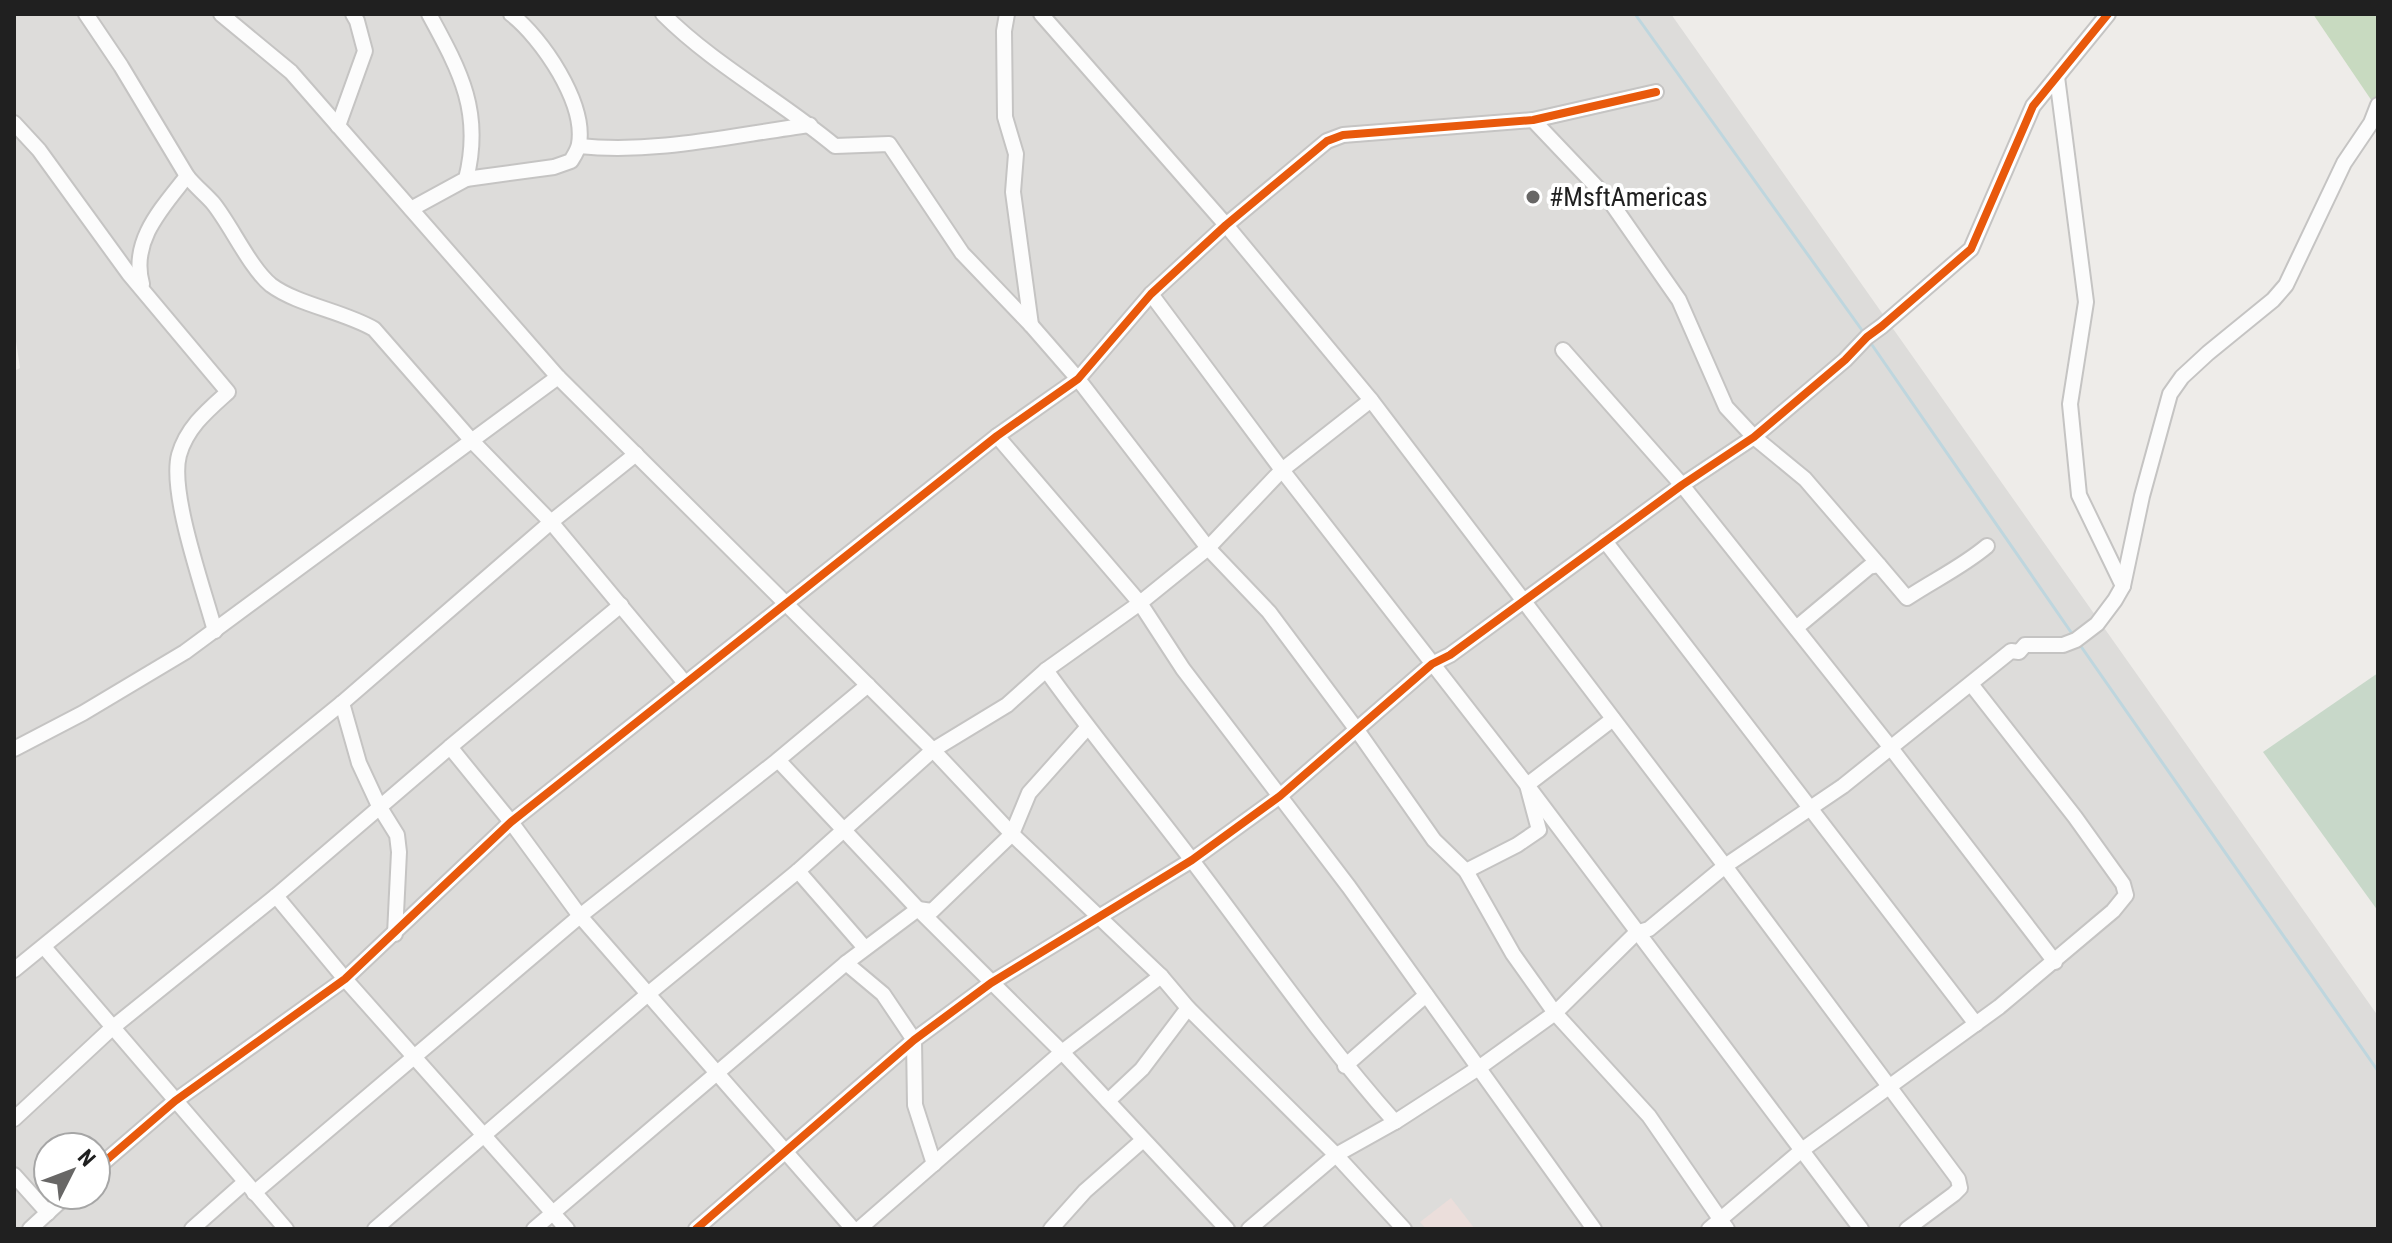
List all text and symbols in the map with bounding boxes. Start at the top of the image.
place label: #MsftAmericas [1549,182,1708,212]
marker: #MsftAmericas [1524,188,1542,206]
north arrow [32,1131,112,1211]
text: N [73,1145,100,1171]

